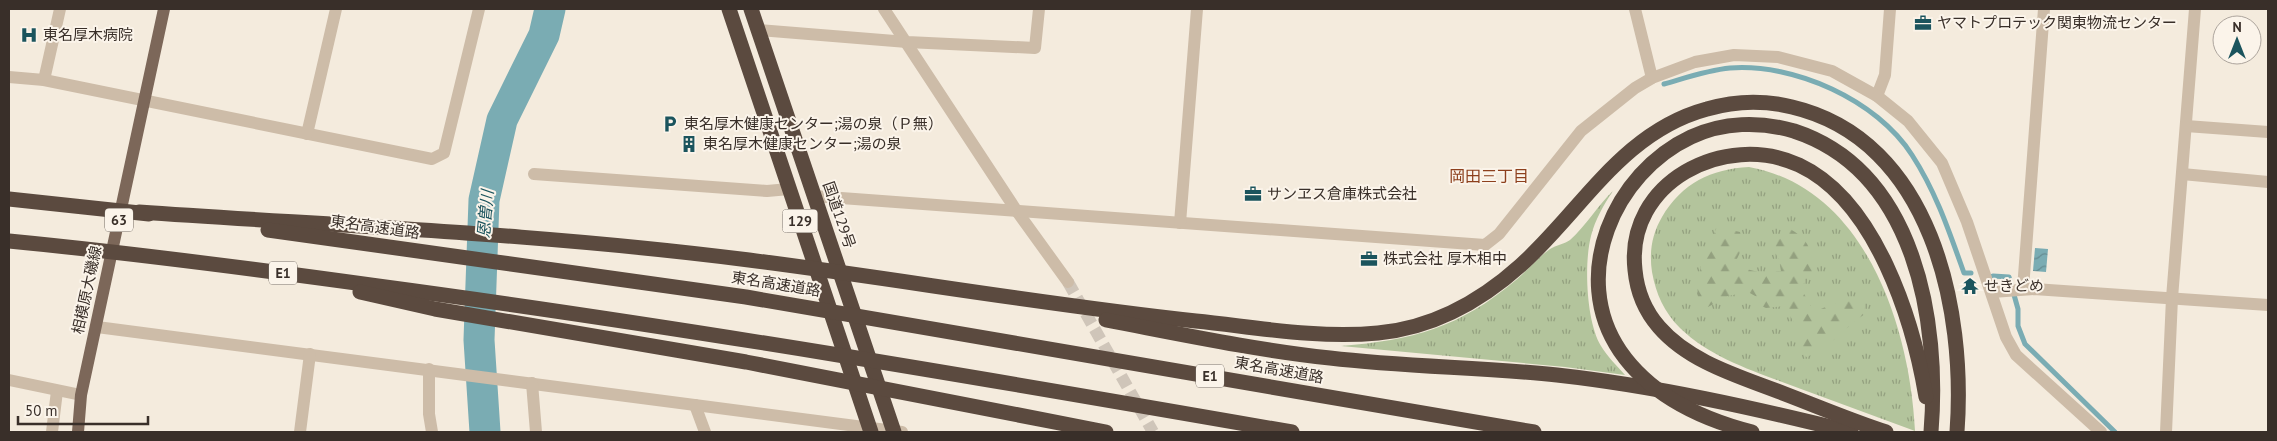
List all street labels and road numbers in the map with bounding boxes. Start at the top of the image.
street label: 国道129号 [819,179,860,251]
road number: 63 [105,208,133,232]
road number: 129 [782,210,818,232]
street label: 東名高速道路 [329,211,421,242]
street label: 相模原大磯線 [68,244,105,336]
road number: E1 [269,262,297,284]
street label: 東名高速道路 [730,267,822,300]
street label: 東名高速道路 [1233,352,1325,387]
road number: E1 [1196,364,1224,388]

